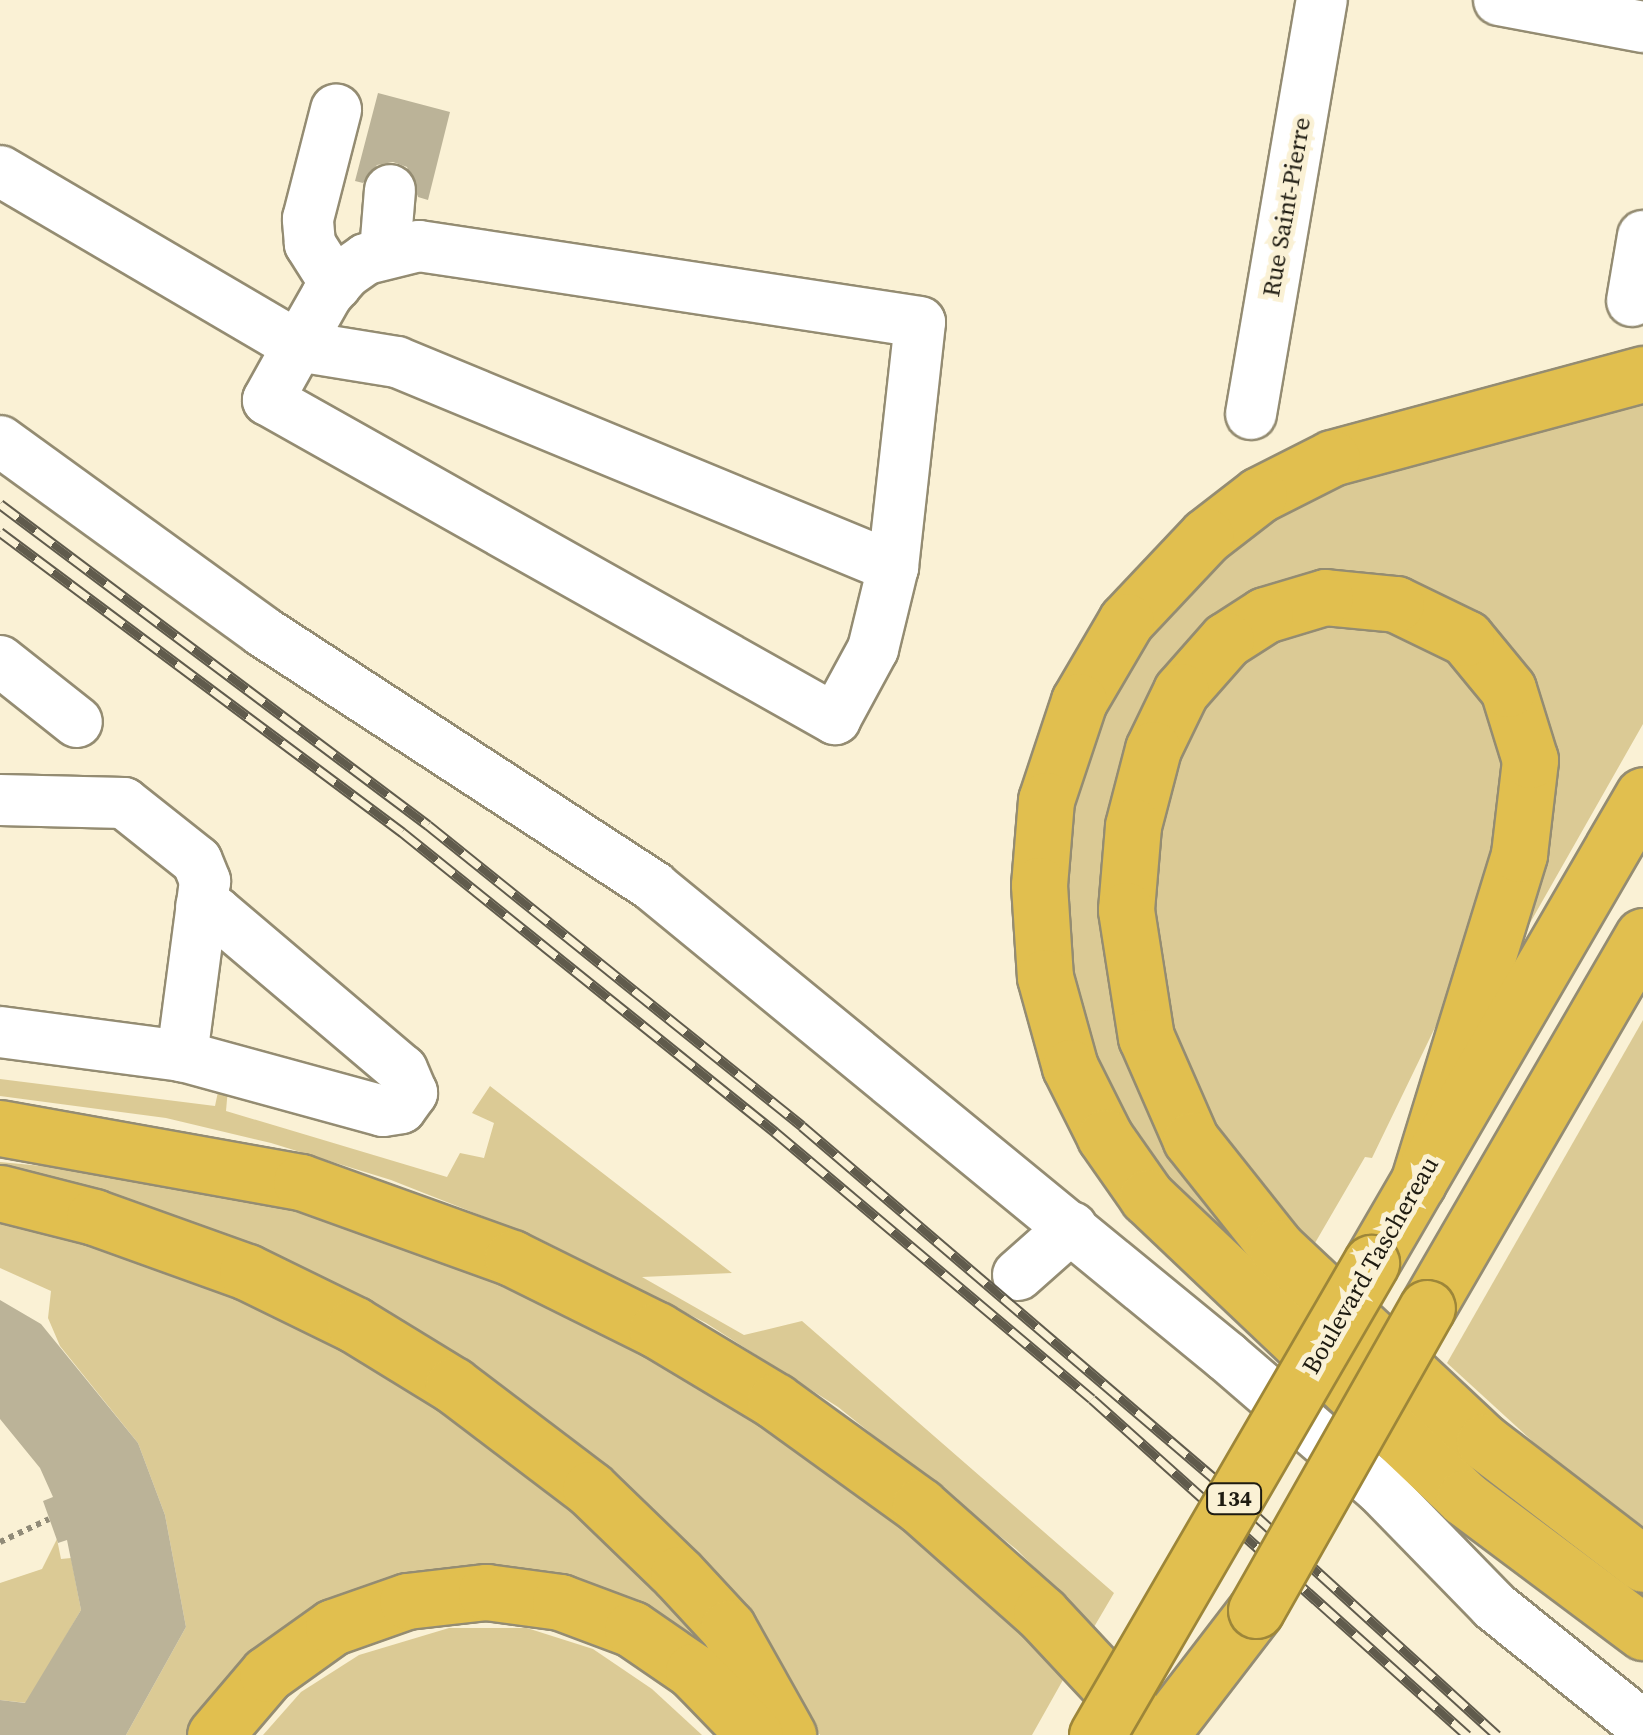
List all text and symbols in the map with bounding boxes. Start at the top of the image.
street label: Rue Saint-Pierre [1255,115,1317,299]
street label: Boulevard Taschereau [1295,1151,1445,1379]
road number: 134 [1204,1482,1264,1516]

